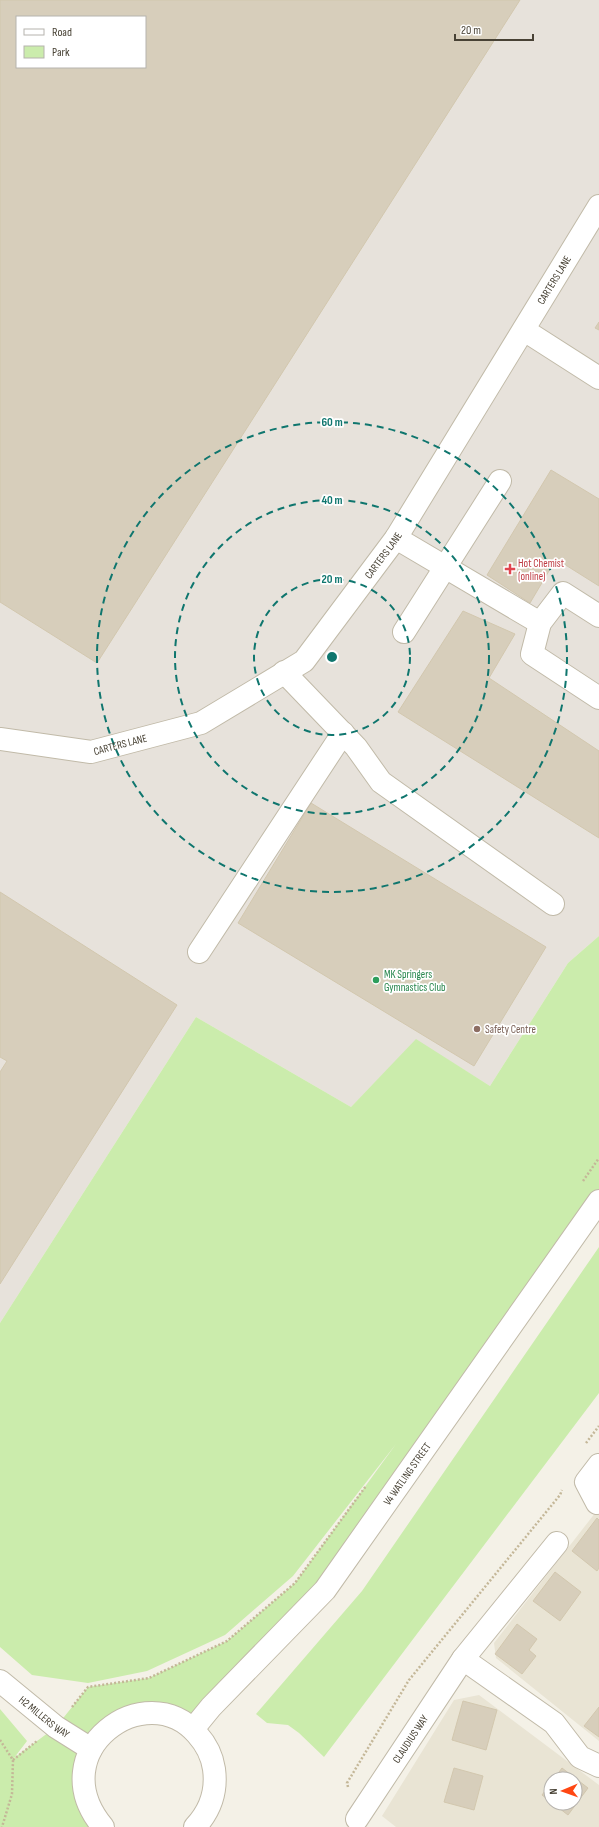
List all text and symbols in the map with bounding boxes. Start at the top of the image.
legend [16,16,146,68]
scale bar [455,16,533,42]
text: 20 m [461,23,481,38]
text: Road [52,25,72,40]
text: Park [52,45,70,60]
street label: CARTERS LANE [534,253,574,307]
text: 60 m [321,415,343,430]
text: 40 m [321,493,343,508]
street label: CARTERS LANE [362,530,405,581]
place label: Hot Chemist (online) [518,557,565,583]
marker: Hot Chemist (online) [505,564,515,574]
text: 20 m [322,572,342,587]
centre of rings [325,650,339,664]
street label: CARTERS LANE [92,731,148,758]
place label: MK Springers Gymnastics Club [384,968,446,994]
marker: MK Springers Gymnastics Club [371,975,381,985]
place label: Safety Centre [485,1023,536,1036]
marker: Safety Centre [472,1024,482,1034]
street label: V4 WATLING STREET [380,1440,434,1508]
street label: H2 MILLERS WAY [16,1693,72,1741]
street label: CLAUDIUS WAY [389,1712,431,1765]
north arrow [543,1771,583,1811]
text: N [547,1788,560,1794]

